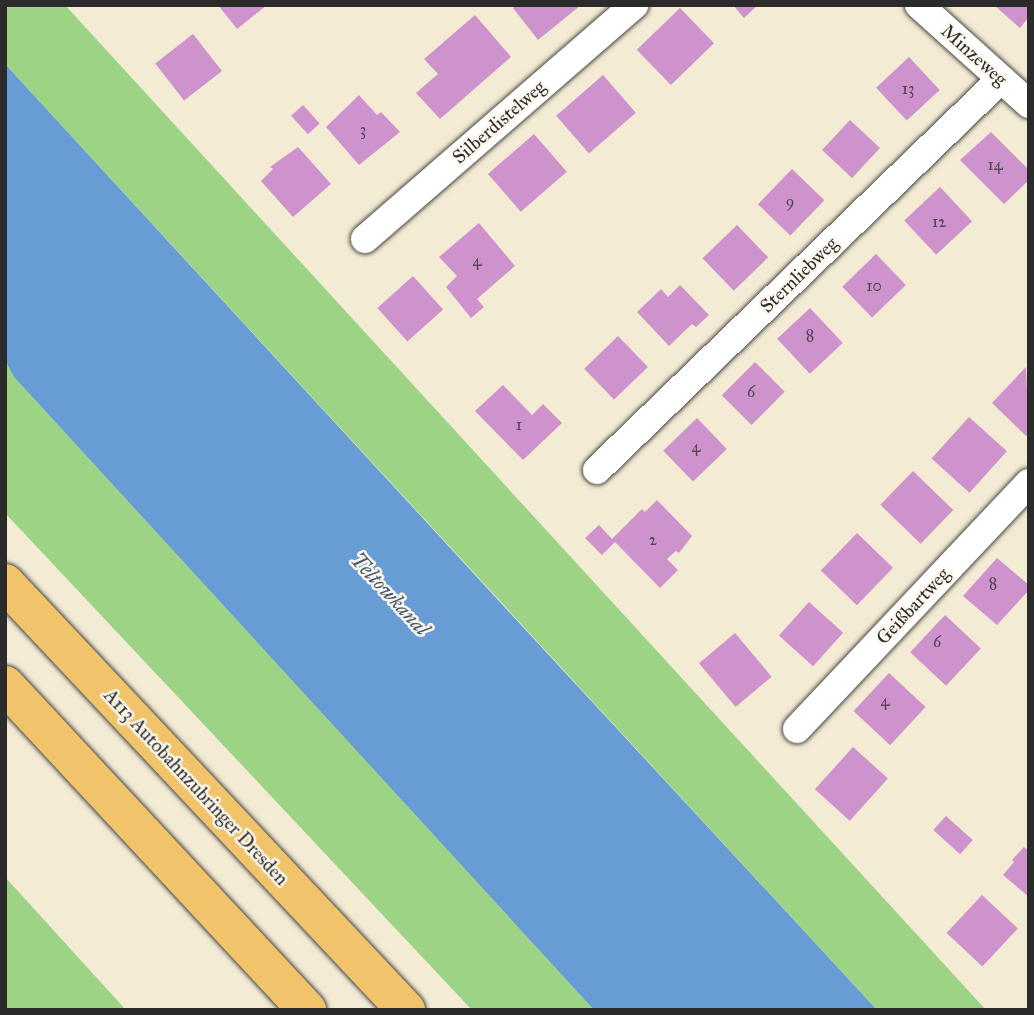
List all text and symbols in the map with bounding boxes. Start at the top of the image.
street label: Minzeweg [936,19,1012,91]
street label: Silberdistelweg [448,75,550,169]
house number: 13 [902,79,914,99]
house number: 3 [360,120,366,140]
house number: 14 [987,155,1003,175]
house number: 9 [786,192,794,212]
house number: 12 [932,212,946,232]
street label: Sternliebweg [755,232,843,318]
house number: 4 [473,251,481,271]
house number: 10 [866,276,882,296]
house number: 8 [806,326,814,346]
house number: 6 [747,382,755,402]
house number: 1 [516,415,522,435]
house number: 4 [692,437,700,457]
house number: 2 [649,530,657,550]
water label: Teltowkanal [345,547,435,641]
street label: Geißbartweg [872,563,954,649]
house number: 8 [989,574,997,594]
house number: 6 [933,632,941,652]
street label: A113 Autobahnzubringer Dresden [99,684,293,890]
house number: 4 [881,691,889,711]

